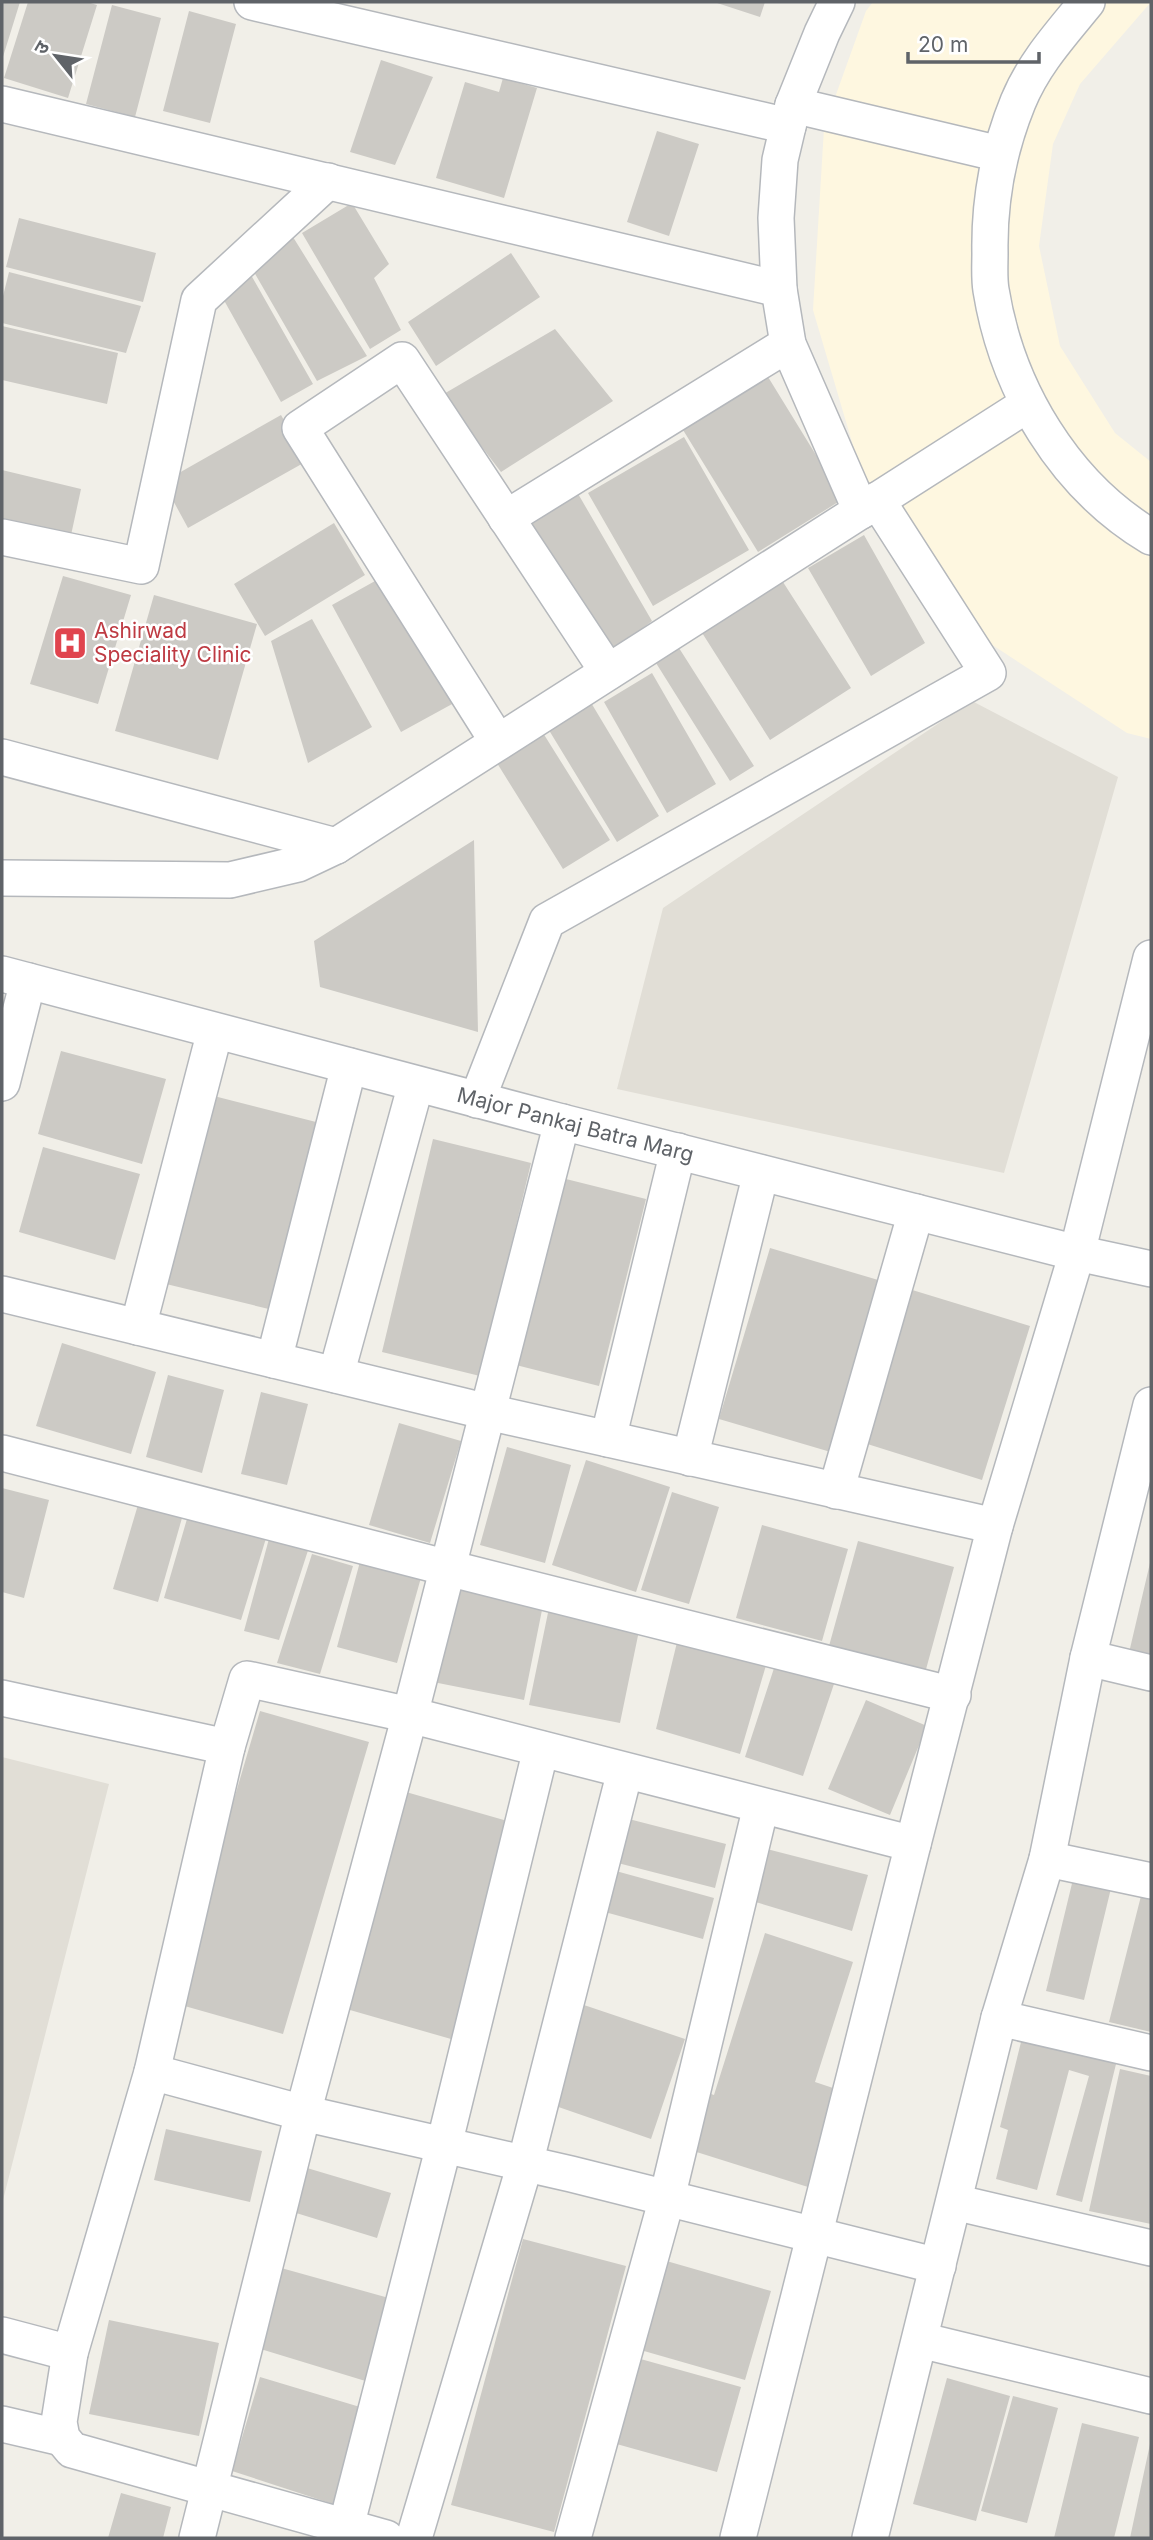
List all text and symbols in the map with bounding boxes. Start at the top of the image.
north arrow [21,21,91,91]
scale bar [908,21,1039,65]
text: 20 m [918,32,968,57]
text: उ [29,36,55,58]
place label: Ashirwad Speciality Clinic [94,618,252,667]
hospital icon: Ashirwad Speciality Clinic [51,624,89,662]
street label: Major Pankaj Batra Marg [455,1082,697,1167]

